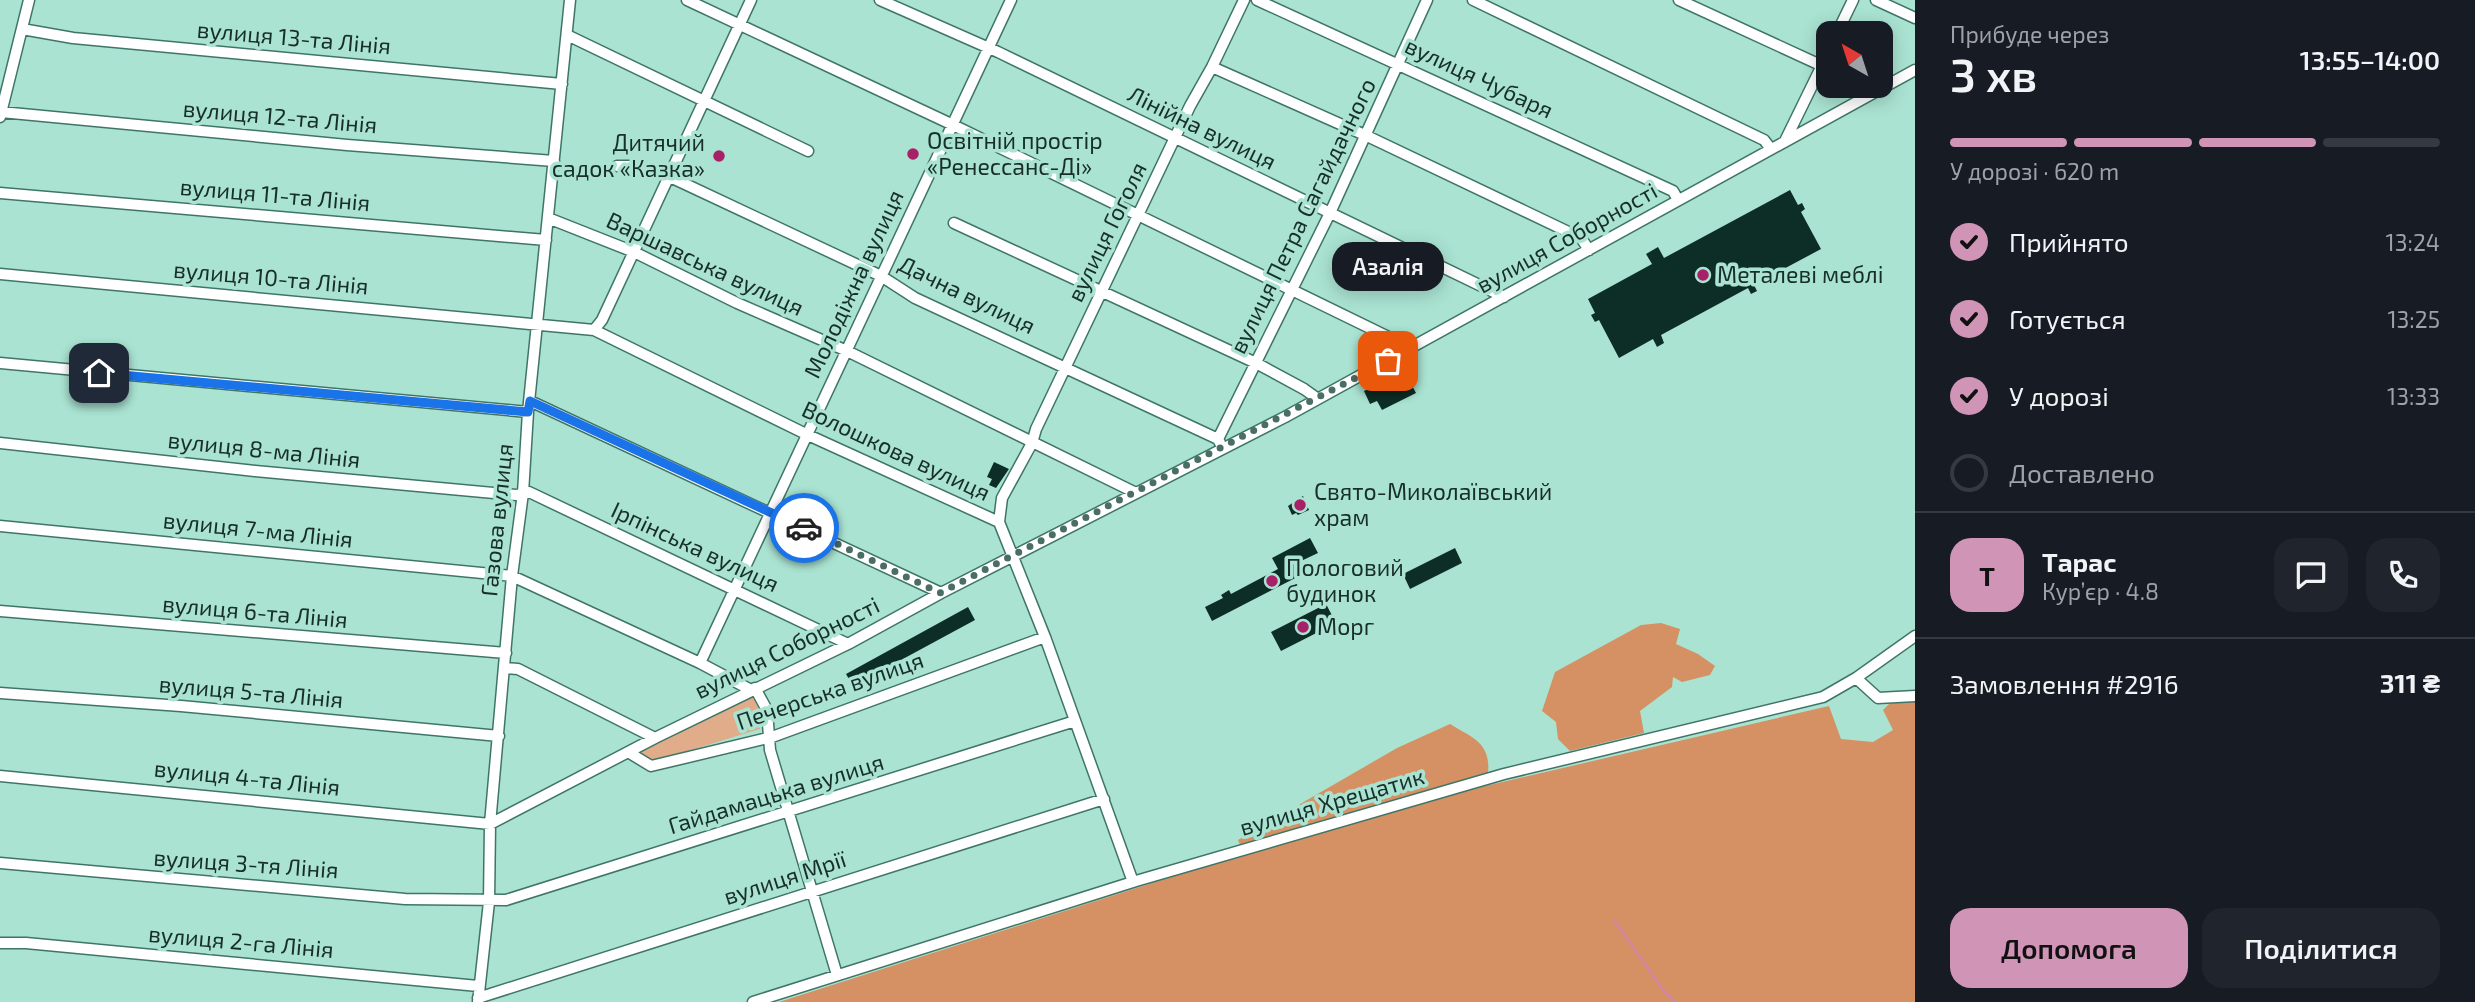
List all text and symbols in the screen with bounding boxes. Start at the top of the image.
street label: вулиця 13-та Лінія [196,15,392,60]
text: Прибуде через [1950,20,2110,48]
north arrow [1816,21,1894,98]
map controls [1816,21,1893,98]
street label: вулиця Чубаря [1400,31,1558,125]
text: 13:55–14:00 [2300,44,2440,75]
text: 3 хв [1950,46,2037,101]
street label: вулиця Петра Сагайдачного [1223,73,1382,358]
street label: Лінійна вулиця [1123,79,1281,176]
street label: вулиця 12-та Лінія [182,94,378,139]
place label: Освітній простір «Ренессанс-Ді» [927,126,1103,180]
place label: Дитячий садок «Казка» [552,128,705,182]
marker: Освітній простір «Ренессанс-Ді» [905,146,921,162]
marker: Дитячий садок «Казка» [711,148,727,164]
street label: вулиця Гоголя [1060,157,1153,306]
text: У дорозі · 620 m [1950,157,2119,185]
street label: вулиця 11-та Лінія [179,172,371,217]
street label: вулиця Соборності [1471,176,1662,299]
street label: Молодіжна вулиця [797,185,910,382]
street label: Варшавська вулиця [602,205,808,322]
icon: check [1950,223,1988,261]
text: Прийнято [2009,226,2129,257]
text: 13:24 [2386,228,2440,256]
callout: Азалія [1332,242,1444,291]
street label: Дачна вулиця [894,249,1040,340]
text: Азалія [1352,252,1424,280]
street label: вулиця 10-та Лінія [172,255,370,300]
place label: Металеві меблі [1717,260,1884,288]
marker: Металеві меблі [1695,267,1711,283]
icon: check [1950,300,1988,338]
text: Готується [2009,303,2126,334]
text: 13:25 [2387,305,2440,333]
pin [1358,331,1418,391]
icon: bag [1369,342,1407,380]
pin [69,343,129,403]
icon: home [80,354,118,392]
icon: check [1950,377,1988,415]
text: У дорозі [2009,380,2109,411]
text: 13:33 [2387,382,2440,410]
street label: Волошкова вулиця [797,394,995,507]
street label: вулиця 8-ма Лінія [166,425,362,474]
street label: Газова вулиця [474,442,519,598]
text: Доставлено [2009,457,2155,488]
place label: Свято-Миколаївський храм [1314,477,1552,531]
courier [769,493,839,563]
street label: Ірпінська вулиця [607,495,784,598]
marker: Свято-Миколаївський храм [1292,497,1308,513]
street label: вулиця 7-ма Лінія [162,505,354,554]
icon: car [785,509,823,547]
button: chat [2274,538,2348,612]
button: phone [2366,538,2440,612]
text: Тарас [2042,546,2116,577]
place label: Пологовий будинок [1286,553,1404,608]
text: Т [1979,560,1995,591]
marker: Пологовий будинок [1264,573,1280,589]
text: Кур’єр · 4.8 [2042,577,2159,605]
street label: вулиця 6-та Лінія [161,589,349,634]
street label: вулиця Соборності [689,590,884,705]
place label: Морг [1317,612,1375,640]
marker: Морг [1295,619,1311,635]
street label: Печерська вулиця [733,645,927,736]
text: 311 ₴ [2380,667,2440,698]
text: Замовлення #2916 [1950,668,2179,699]
street label: вулиця 5-та Лінія [158,669,344,714]
street label: Гайдамацька вулиця [665,747,887,840]
street label: вулиця 4-та Лінія [153,753,341,802]
street label: вулиця Хрещатик [1236,761,1427,842]
street label: вулиця 3-тя Лінія [153,843,339,884]
street label: вулиця Мрії [720,844,850,911]
button: Допомога [1950,908,2188,988]
button: Поділитися [2202,908,2440,988]
street label: вулиця 2-га Лінія [147,919,335,964]

